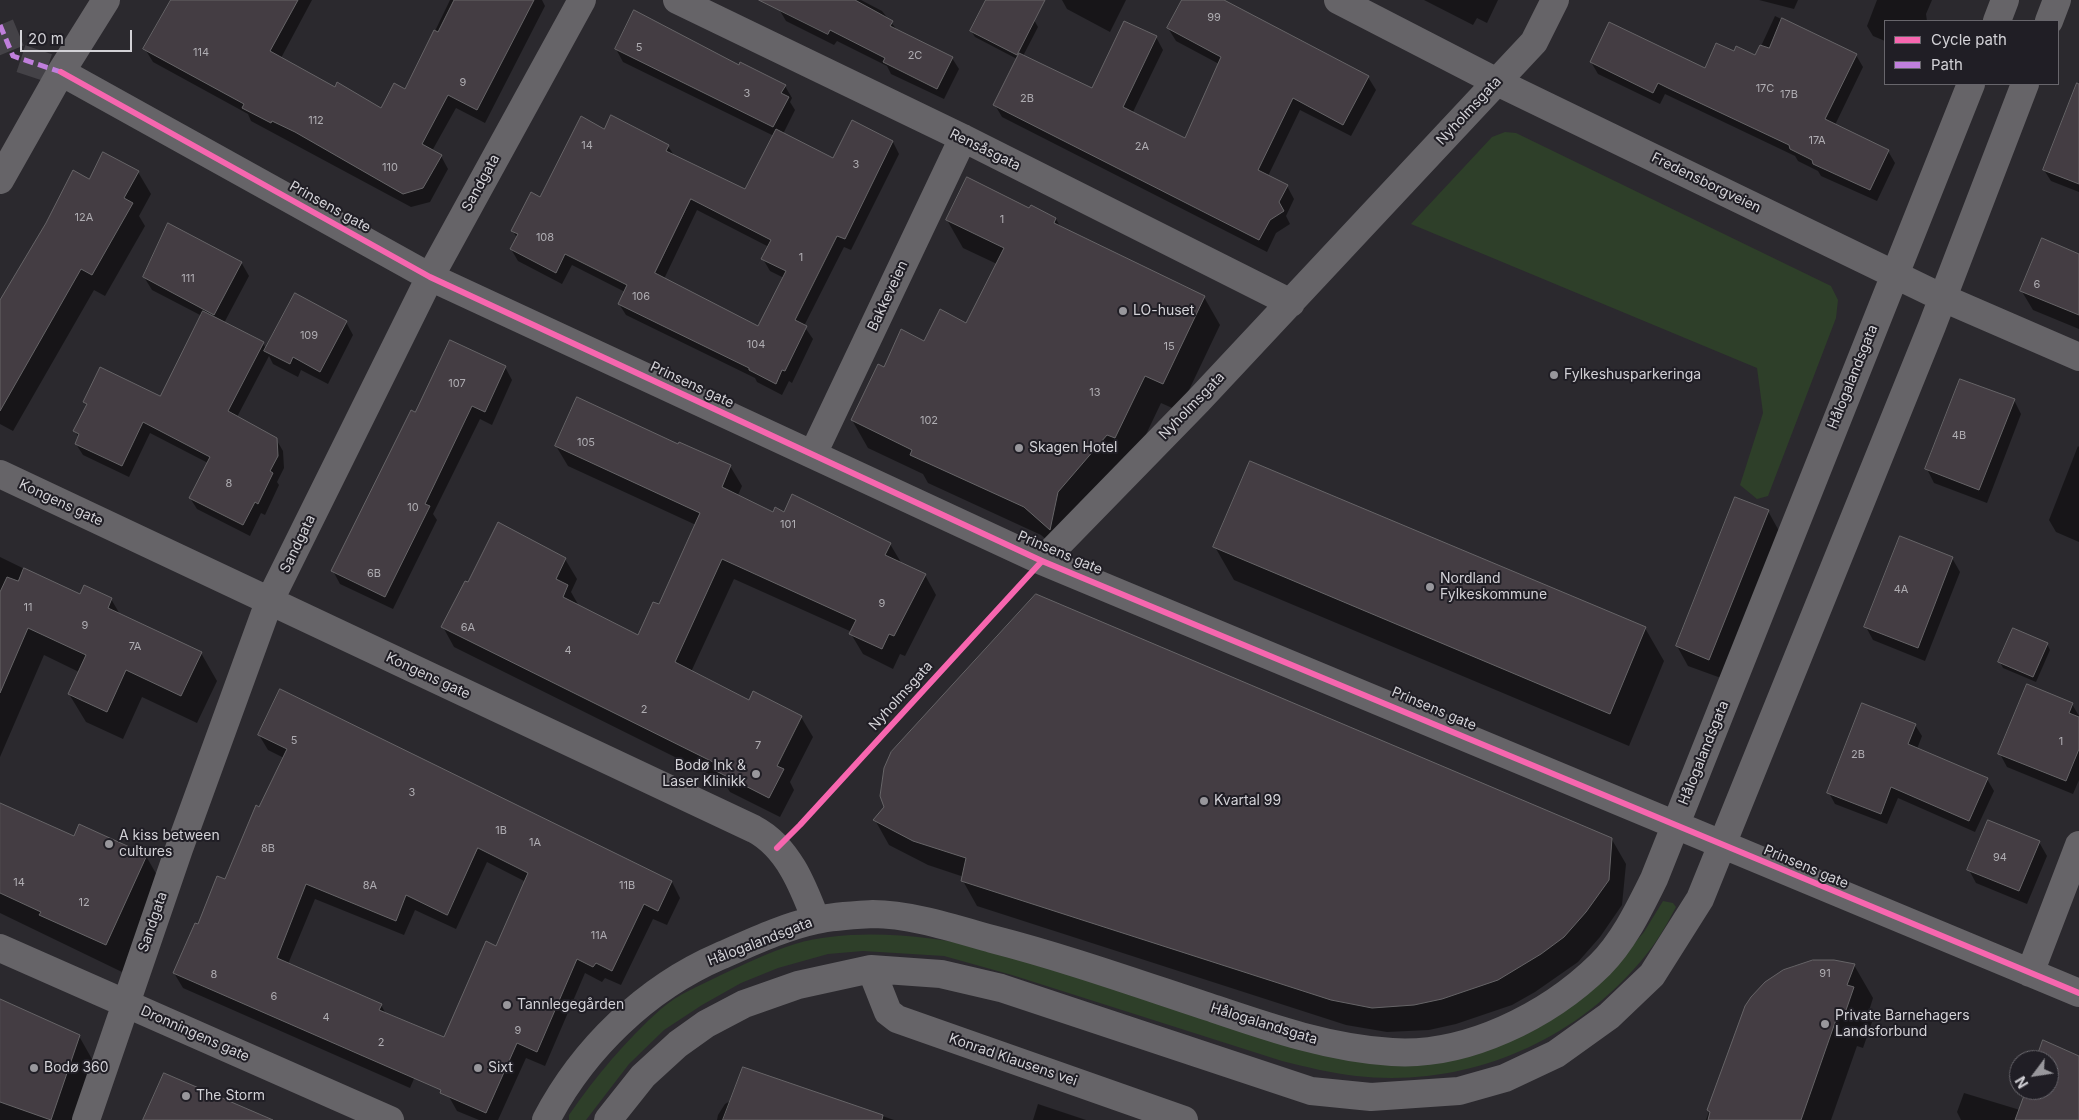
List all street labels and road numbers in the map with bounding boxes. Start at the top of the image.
street label: Nyholmsgata [1433,73,1505,149]
street label: Rensåsgata [947,126,1023,174]
street label: Fredensborgveien [1649,149,1763,217]
street label: Sandgata [458,152,504,214]
street label: Prinsens gate [286,178,374,236]
street label: Bakkeveien [864,258,912,334]
street label: Hålogalandsgata [1824,322,1882,432]
street label: Prinsens gate [648,358,736,412]
street label: Nyholmsgata [1156,369,1228,443]
street label: Kongens gate [16,476,106,530]
street label: Sandgata [277,512,319,576]
street label: Prinsens gate [1015,528,1105,578]
street label: Kongens gate [383,649,473,703]
street label: Nyholmsgata [866,658,936,734]
street label: Prinsens gate [1389,684,1479,734]
street label: Hålogalandsgata [1675,698,1733,808]
street label: Prinsens gate [1761,842,1851,892]
street label: Sandgata [135,890,171,954]
street label: Hålogalandsgata [705,914,815,970]
street label: Hålogalandsgata [1208,1000,1320,1048]
street label: Dronningens gate [138,1003,252,1065]
street label: Konrad Klausens vei [947,1030,1079,1090]

